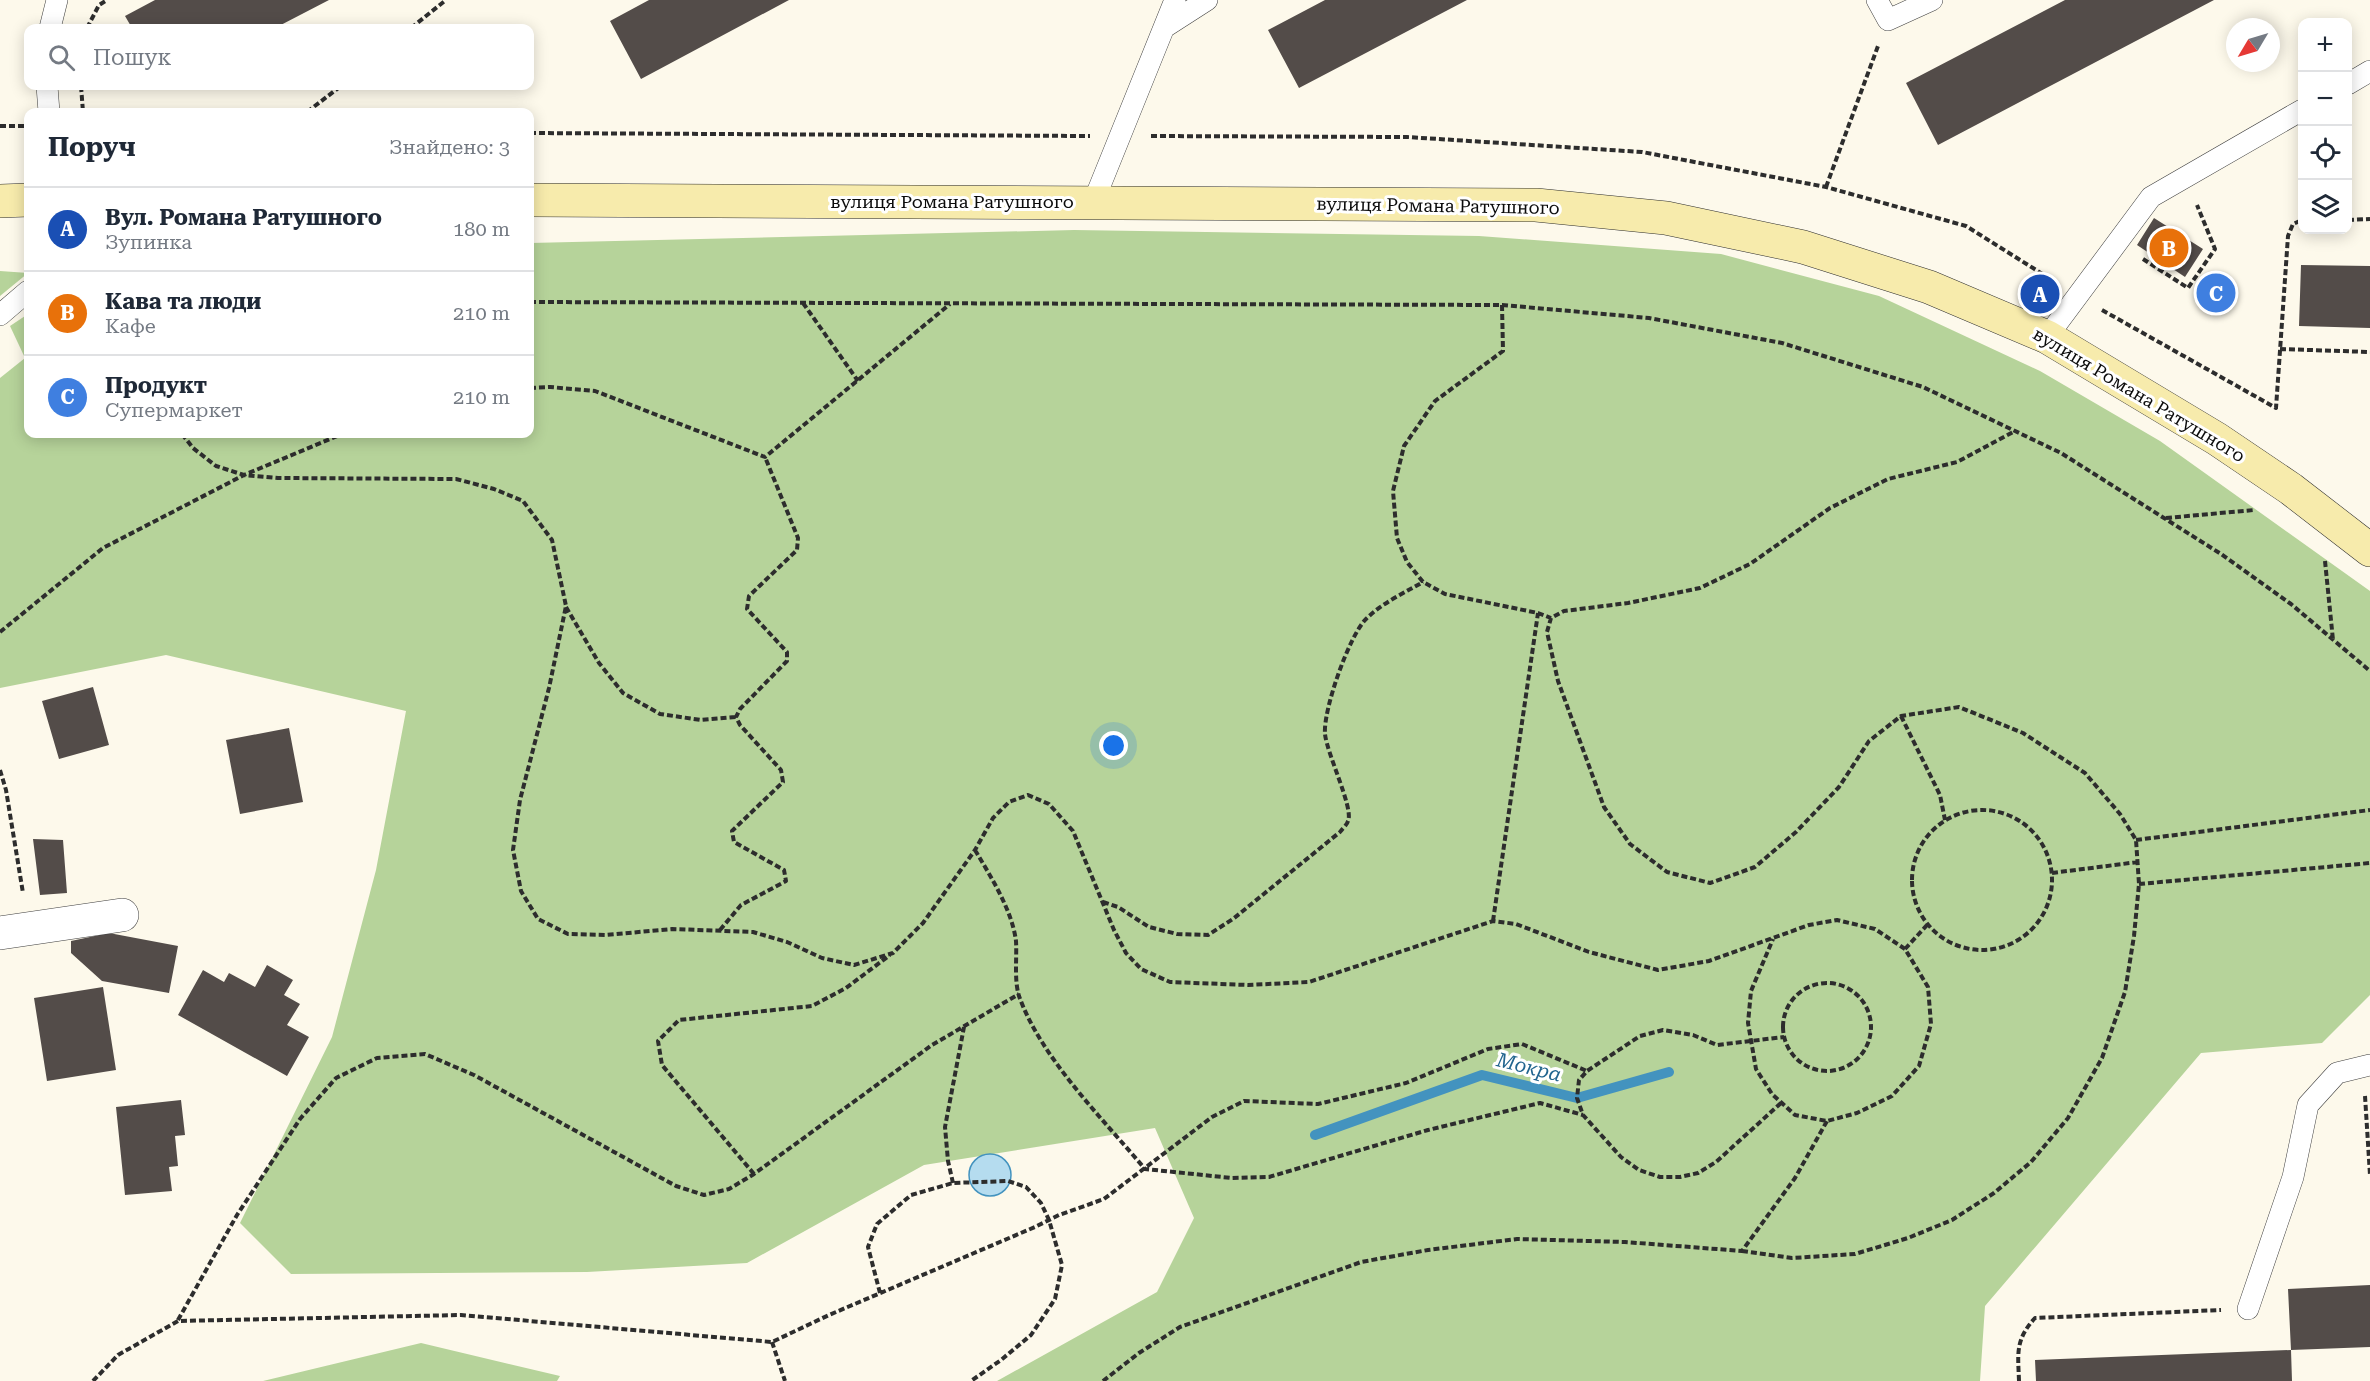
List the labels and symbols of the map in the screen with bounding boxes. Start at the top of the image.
north arrow [2226,18,2280,72]
street label: вулиця Романа Ратушного [830,191,1074,212]
street label: вулиця Романа Ратушного [1316,193,1560,218]
pin: B [2150,226,2188,270]
pin: C [2196,270,2236,316]
pin: A [2020,272,2060,316]
street label: вулиця Романа Ратушного [2029,323,2249,466]
your location [1099,731,1128,760]
water label: Мокра [1493,1047,1564,1087]

